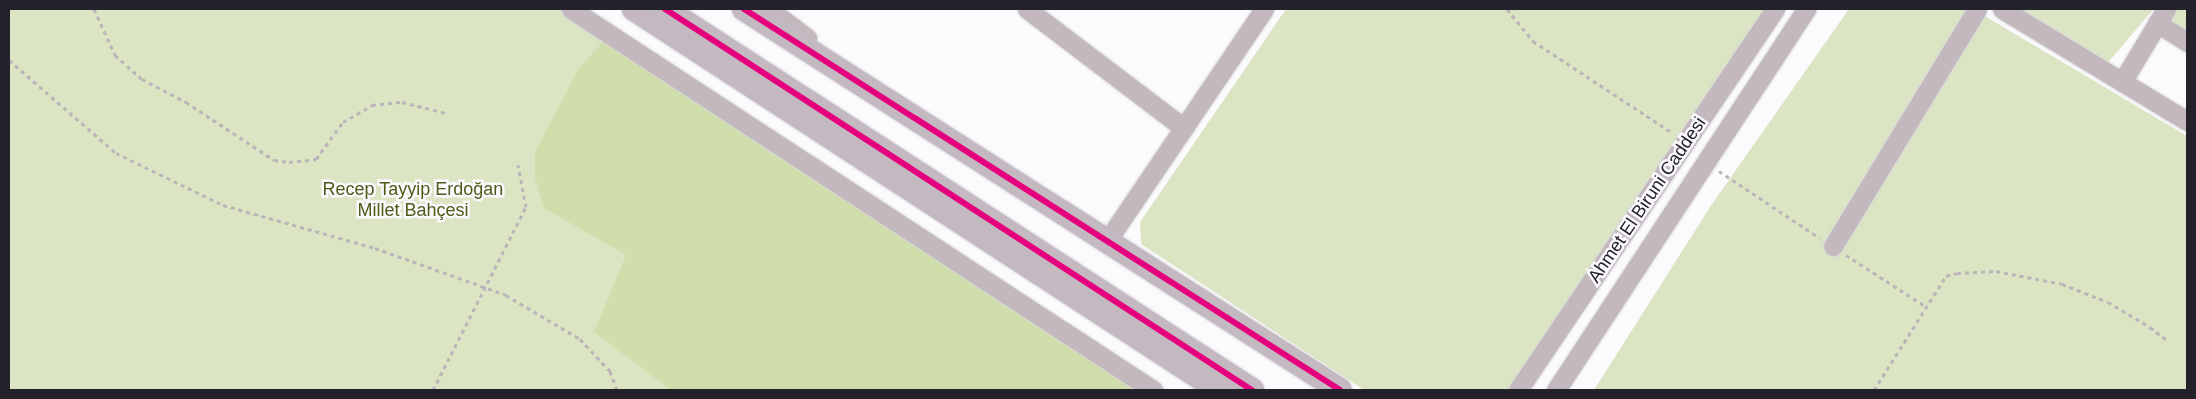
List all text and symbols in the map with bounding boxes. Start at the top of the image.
street label: Ahmet El Biruni Caddesi [1583,113,1711,287]
park label: Recep Tayyip Erdoğan Millet Bahçesi [322,179,504,222]

